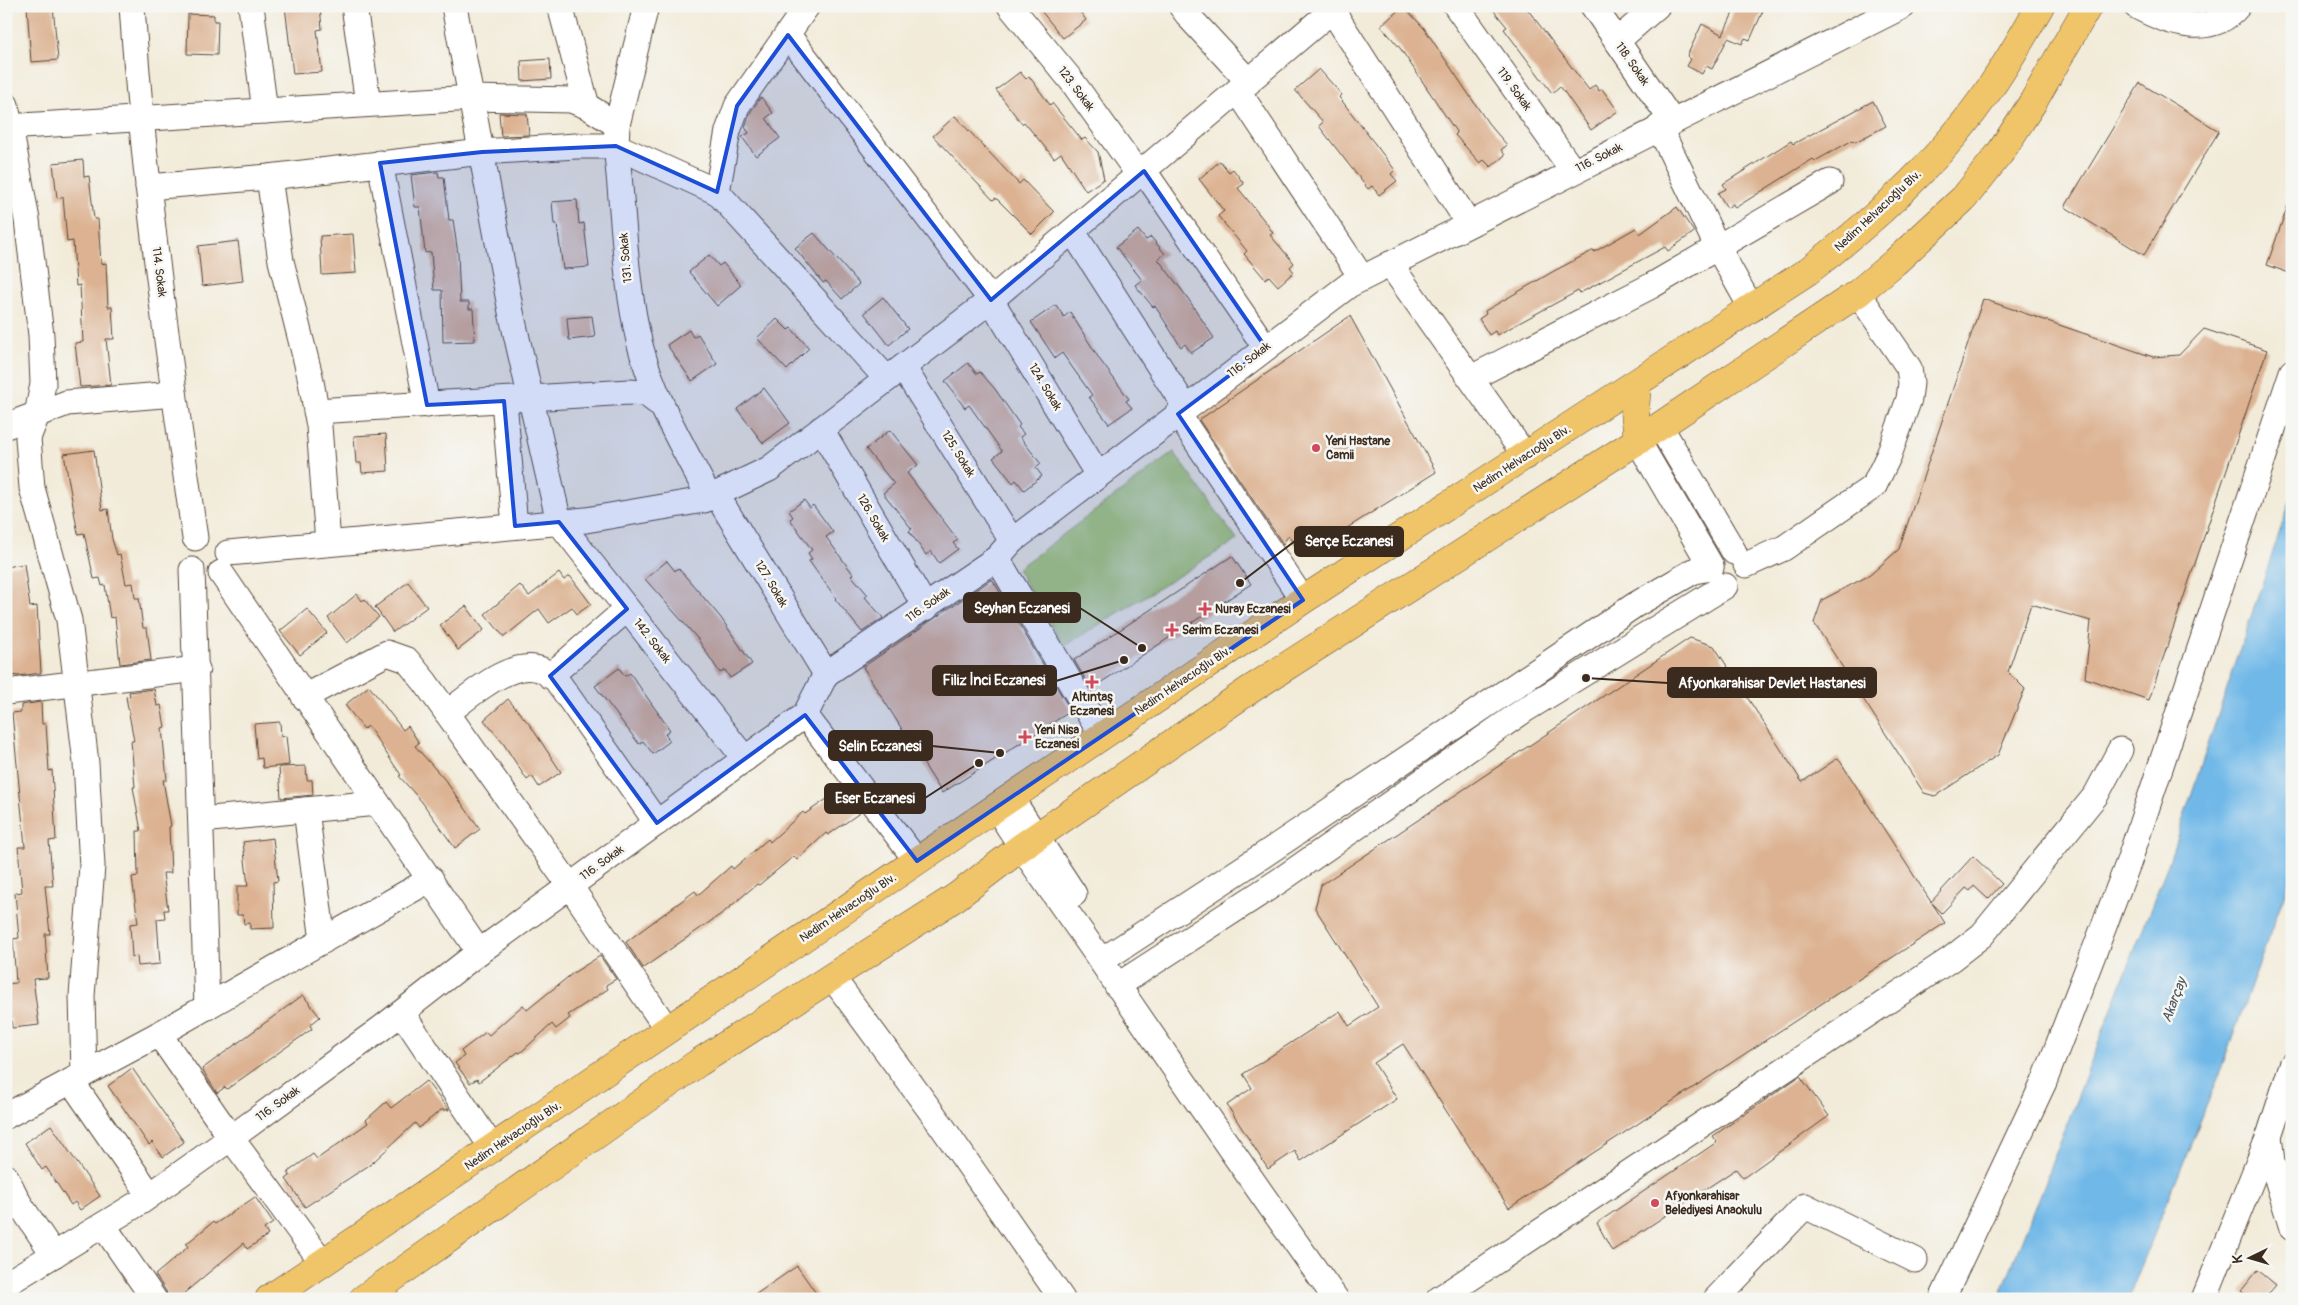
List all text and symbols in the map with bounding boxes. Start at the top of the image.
street label: 118. Sokak [1612,39,1652,89]
street label: 123. Sokak [1054,64,1098,114]
street label: 119. Sokak [1493,64,1535,114]
street label: 116. Sokak [1573,140,1625,176]
street label: Nedim Helvacıoğlu Blv. [1832,167,1924,255]
street label: 131. Sokak [616,232,636,284]
street label: 114. Sokak [148,246,170,298]
street label: 116. Sokak [1224,339,1274,381]
street label: 124. Sokak [1025,361,1065,413]
street label: Nedim Helvacıoğlu Blv. [1470,422,1574,496]
street label: 125. Sokak [938,428,978,480]
place label: Yeni Hastane Camii [1325,434,1391,463]
marker: Yeni Hastane Camii [1310,442,1322,454]
street label: 126. Sokak [853,491,893,545]
callout: Serçe Eczanesi [1295,527,1403,556]
text: Serçe Eczanesi [1305,533,1394,550]
street label: 127. Sokak [751,558,791,610]
street label: 116. Sokak [903,584,953,626]
callout: Seyhan Eczanesi [964,593,1080,622]
text: Seyhan Eczanesi [974,600,1071,617]
place label: Nuray Eczanesi [1215,602,1291,617]
marker: Nuray Eczanesi [1199,603,1211,615]
street label: 142. Sokak [630,616,674,666]
place label: Serim Eczanesi [1182,623,1258,638]
marker: Serim Eczanesi [1166,624,1178,636]
street label: Nedim Helvacıoğlu Blv. [1132,643,1234,719]
callout: Filiz İnci Eczanesi [933,666,1056,695]
callout: Afyonkarahisar Devlet Hastanesi [1668,668,1876,697]
text: Filiz İnci Eczanesi [943,671,1046,689]
text: Afyonkarahisar Devlet Hastanesi [1678,675,1866,692]
marker: Altıntaş Eczanesi [1086,676,1098,688]
place label: Altıntaş Eczanesi [1070,690,1114,719]
place label: Yeni Nisa Eczanesi [1034,723,1079,752]
callout: Selin Eczanesi [829,731,932,760]
marker: Yeni Nisa Eczanesi [1019,731,1031,743]
text: Selin Eczanesi [838,738,922,755]
callout: Eser Eczanesi [825,784,925,813]
text: Eser Eczanesi [835,790,915,807]
street label: 116. Sokak [577,842,627,884]
street label: Nedim Helvacıoğlu Blv. [797,870,899,946]
water label: Akarçay [2158,974,2191,1025]
street label: 116. Sokak [253,1083,303,1125]
street label: Nedim Helvacıoğlu Blv. [462,1098,564,1174]
place label: Afyonkarahisar Belediyesi Anaokulu [1665,1189,1762,1218]
marker: Afyonkarahisar Belediyesi Anaokulu [1649,1197,1661,1209]
north arrow [2226,1232,2276,1282]
text: K [2229,1254,2246,1264]

